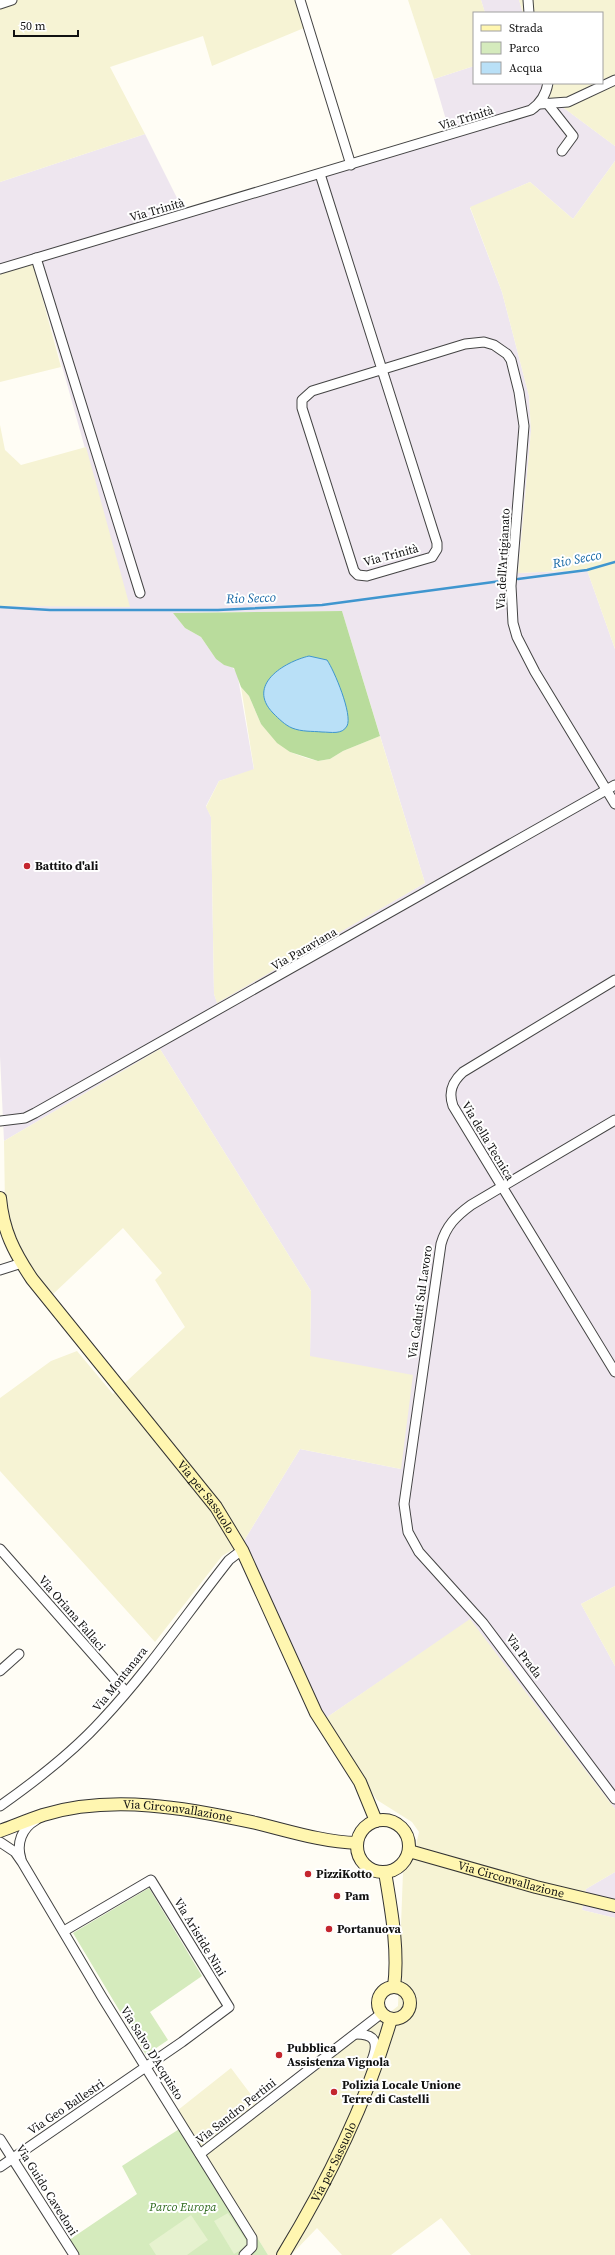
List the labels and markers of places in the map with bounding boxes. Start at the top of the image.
place label: Battito d'ali [35,858,99,874]
marker: Battito d'ali [22,861,32,871]
place label: PizziKotto [316,1866,372,1882]
marker: PizziKotto [303,1869,313,1879]
place label: Pam [345,1888,370,1904]
marker: Pam [332,1891,342,1901]
place label: Portanuova [337,1921,401,1937]
marker: Portanuova [324,1924,334,1934]
place label: Pubblica Assistenza Vignola [287,2040,390,2070]
marker: Pubblica Assistenza Vignola [274,2050,284,2060]
place label: Polizia Locale Unione Terre di Castelli [342,2077,461,2107]
marker: Polizia Locale Unione Terre di Castelli [329,2087,339,2097]

